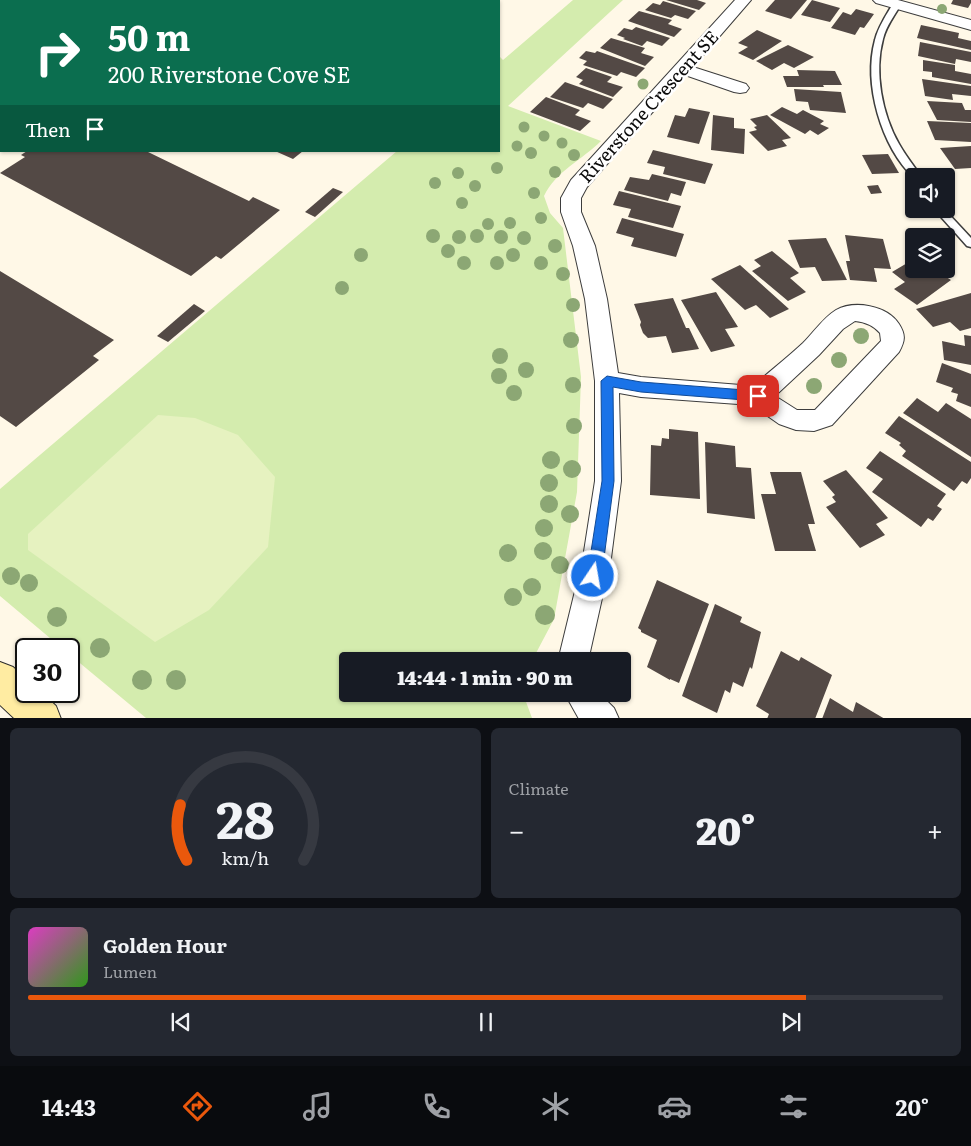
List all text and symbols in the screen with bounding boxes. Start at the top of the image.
text: 50 m [108,10,191,62]
icon: right [25,20,90,85]
street label: Riverstone Crescent SE [572,24,724,188]
text: 200 Riverstone Cove SE [108,57,351,90]
text: Then [25,115,71,143]
icon: arrive [81,115,109,143]
map controls [905,168,955,278]
button: sound [905,168,955,218]
button: layers [905,228,955,278]
pin [737,375,779,417]
icon: arrive [744,382,772,410]
position arrow [566,549,618,601]
speed limit sign: 30 [15,638,80,703]
text: 14:44 · 1 min · 90 m [397,663,573,691]
text: Climate [509,776,569,800]
text: 28 [216,778,275,855]
text: 20° [696,800,756,857]
text: − [509,808,525,850]
text: + [927,808,943,850]
text: km/h [221,844,269,871]
text: Golden Hour [103,931,227,959]
text: Lumen [103,959,157,983]
icon: previous [167,1008,195,1036]
icon: pause [472,1008,500,1036]
icon: next [777,1008,805,1036]
icon: directions [180,1089,215,1124]
icon: music [300,1089,335,1124]
icon: phone [419,1089,454,1124]
icon: climate [538,1089,573,1124]
icon: car [657,1089,692,1124]
icon: filters [776,1089,811,1124]
text: 14:43 [42,1090,96,1123]
text: 20° [896,1090,929,1123]

